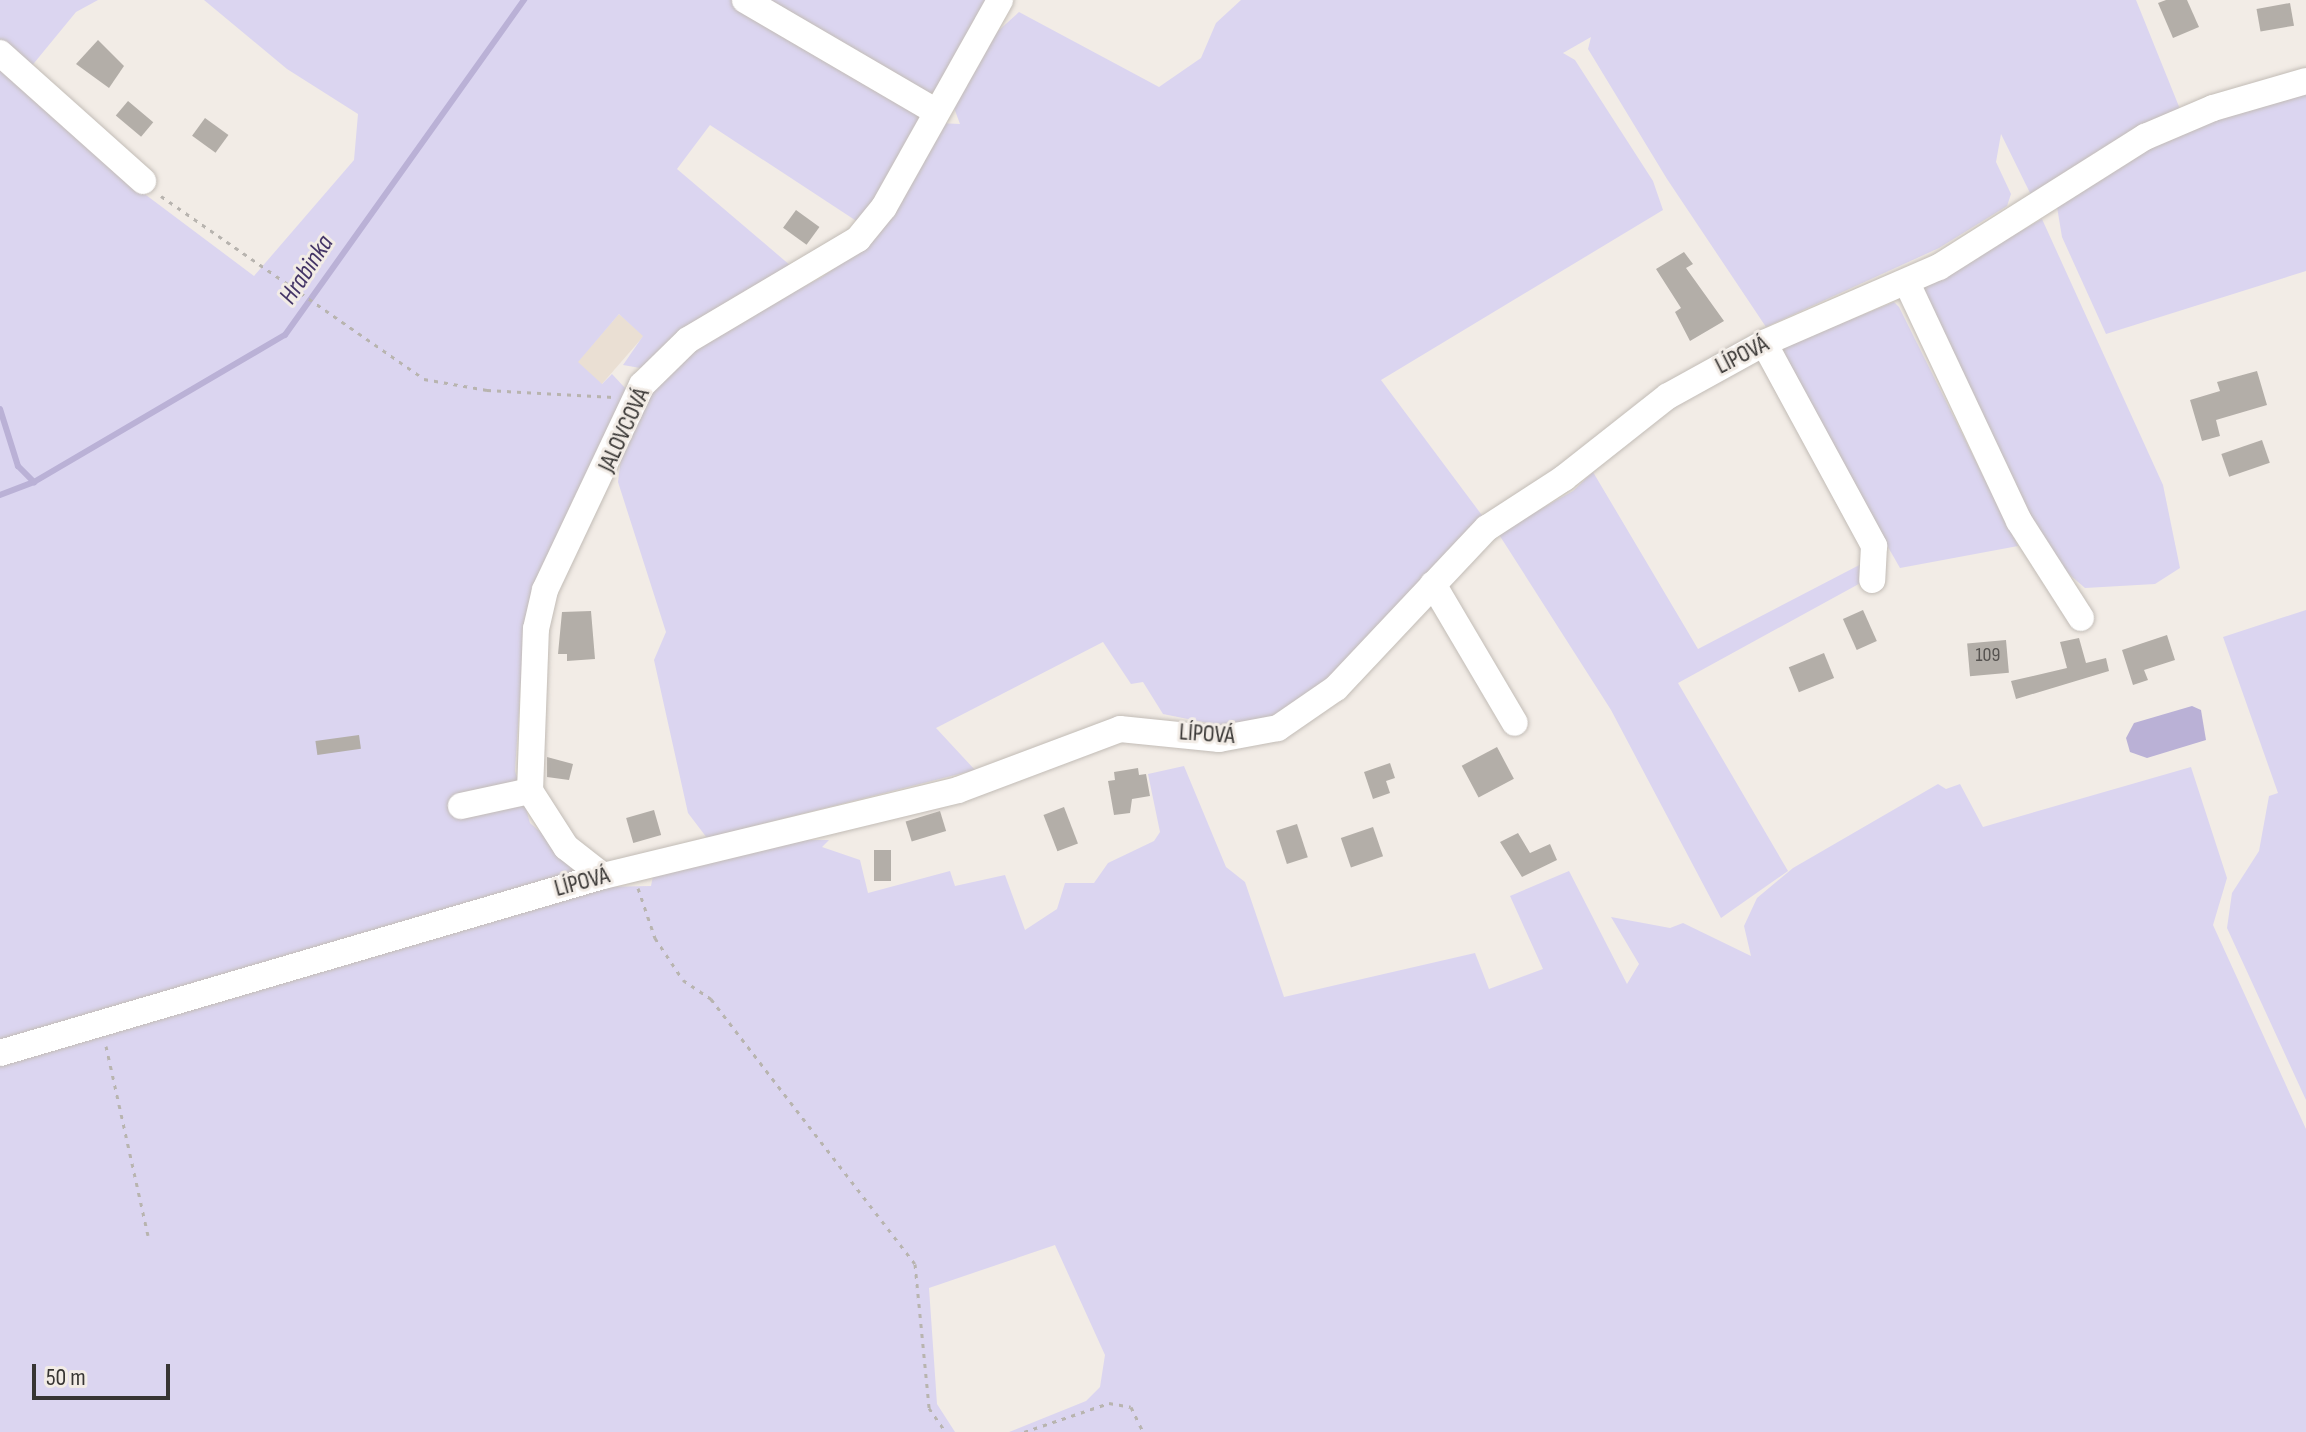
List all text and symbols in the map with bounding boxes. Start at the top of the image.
water label: Hrabinka [273,229,341,311]
street label: LÍPOVÁ [1711,329,1773,381]
street label: JALOVCOVÁ [592,383,656,477]
house number: 109 [1976,643,2000,667]
street label: LÍPOVÁ [1178,718,1236,750]
street label: LÍPOVÁ [551,861,613,903]
scale bar [36,1348,174,1398]
text: 50 m [46,1363,86,1392]

